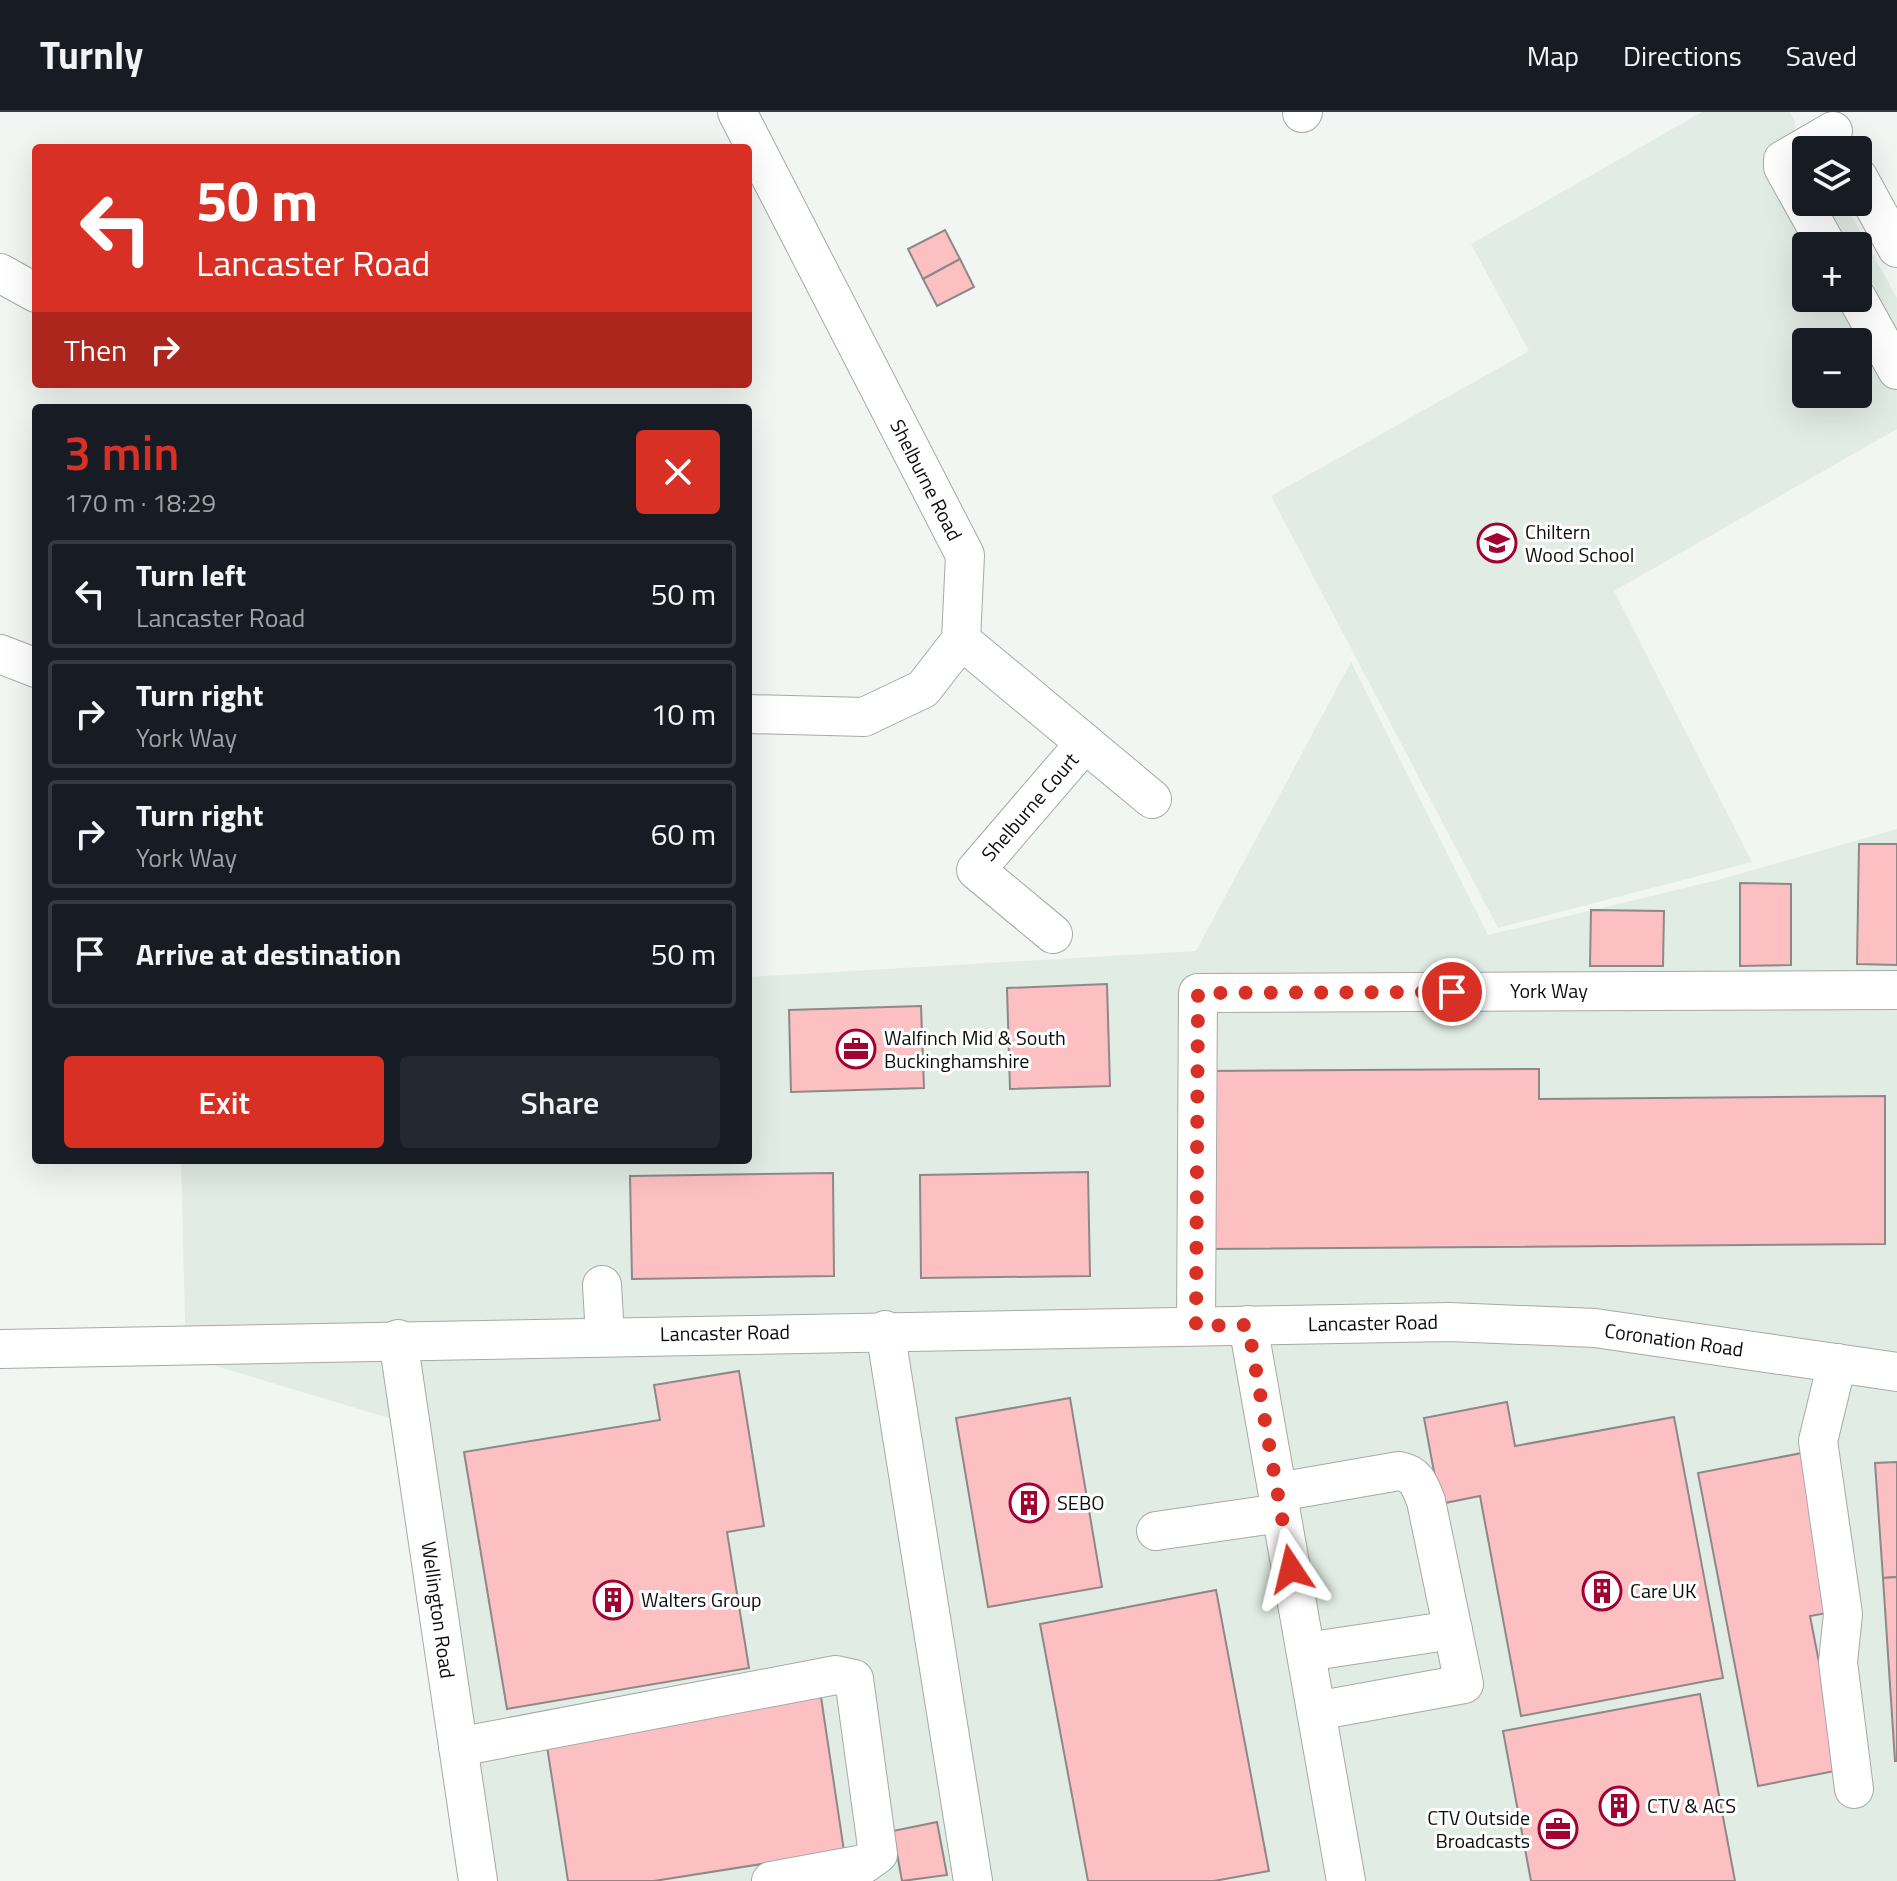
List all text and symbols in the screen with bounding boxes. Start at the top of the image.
text: Turnly [40,26,143,84]
text: Map [1527,34,1579,77]
text: Directions [1623,34,1742,77]
text: Saved [1786,34,1857,77]
map controls [1792,136,1872,408]
button: layers [1792,136,1872,216]
text: 50 m [196,158,318,243]
icon: left [64,176,168,280]
button: + [1792,232,1872,312]
text: Lancaster Road [196,235,430,290]
text: Then [64,327,127,373]
icon: right [143,328,187,372]
button: − [1792,328,1872,408]
street label: Shelburne Road [882,414,970,546]
text: 3 min [64,416,179,489]
button: close [636,430,720,514]
text: 170 m · 18:29 [64,483,216,522]
place label: Chiltern Wood School [1525,516,1634,570]
school or university icon: Chiltern Wood School [1476,522,1518,564]
text: Turn left [136,552,246,598]
text: 50 m [651,571,716,617]
icon: left [68,572,112,616]
text: Lancaster Road [136,598,305,637]
text: Turn right [136,672,264,718]
text: 10 m [651,691,716,737]
icon: right [68,692,112,736]
text: York Way [136,718,237,757]
street label: Shelburne Court [974,745,1086,868]
text: Turn right [136,792,264,838]
text: 60 m [651,811,716,857]
icon: right [68,812,112,856]
text: York Way [136,838,237,877]
text: Arrive at destination [136,931,401,977]
text: 50 m [651,931,716,977]
icon: arrive [68,932,112,976]
pin [1418,958,1486,1026]
icon: arrive [1430,970,1474,1014]
street label: York Way [1510,975,1588,1006]
place label: Walfinch Mid & South Buckinghamshire [884,1022,1066,1076]
office icon: Walfinch Mid & South Buckinghamshire [835,1028,877,1070]
button: Exit [64,1056,384,1148]
button: Share [400,1056,720,1148]
street label: Lancaster Road [1308,1306,1438,1339]
street label: Coronation Road [1603,1314,1745,1365]
street label: Lancaster Road [660,1316,790,1349]
building icon: SEBO [1008,1482,1050,1524]
place label: SEBO [1057,1487,1104,1518]
position arrow [1249,1527,1333,1611]
street label: Wellington Road [414,1539,463,1680]
building icon: Care UK [1581,1570,1623,1612]
place label: Care UK [1630,1575,1697,1606]
building icon: Walters Group [592,1579,634,1621]
place label: Walters Group [641,1584,762,1615]
building icon: CTV & ACS [1598,1785,1640,1827]
place label: CTV & ACS [1647,1790,1736,1821]
place label: CTV Outside Broadcasts [1427,1802,1530,1856]
office icon: CTV Outside Broadcasts [1537,1808,1579,1850]

